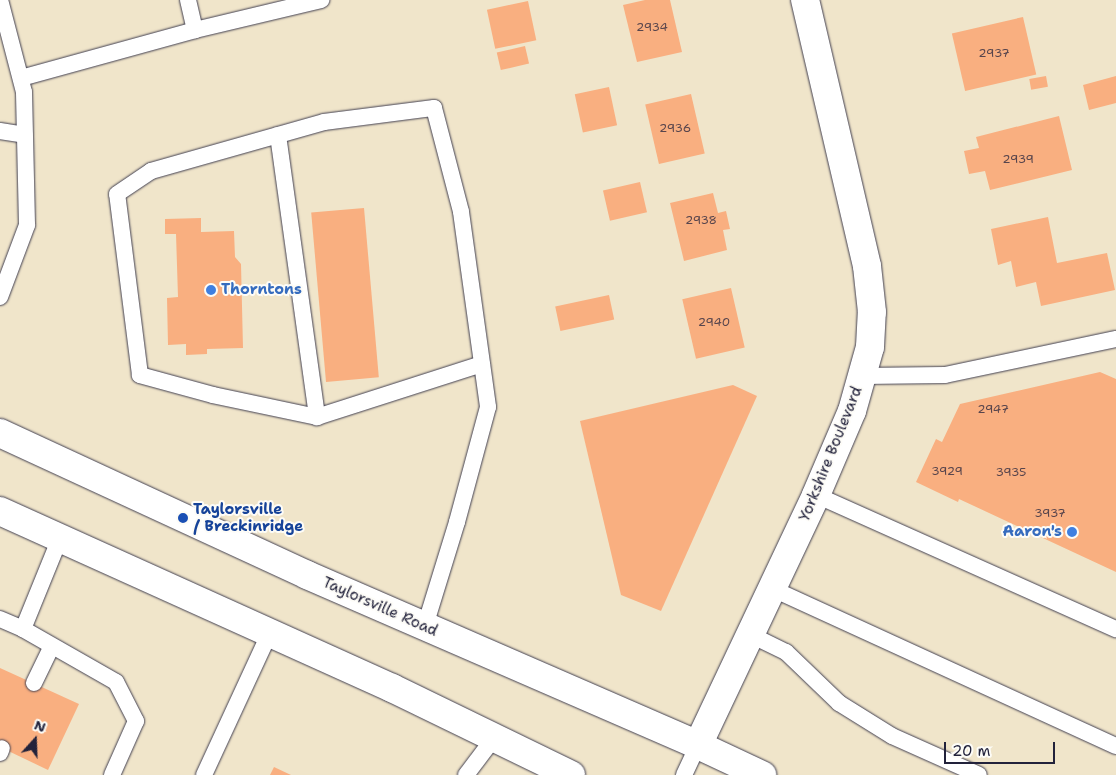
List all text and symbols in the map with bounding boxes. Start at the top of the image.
house number: 2934 [636,21,668,35]
house number: 2937 [978,47,1010,61]
house number: 2936 [659,122,691,136]
house number: 2939 [1002,153,1034,167]
house number: 2938 [685,214,717,228]
place label: Thorntons [221,281,302,299]
marker: Thorntons [205,284,217,296]
house number: 2940 [698,316,730,330]
street label: Yorkshire Boulevard [796,384,866,524]
house number: 2947 [977,403,1009,417]
house number: 3929 [931,465,963,479]
house number: 3935 [996,466,1026,480]
place label: Taylorsville / Breckinridge [193,500,303,535]
house number: 3937 [1034,507,1066,521]
marker: Taylorsville / Breckinridge [177,512,189,524]
place label: Aaron's [1003,523,1062,541]
marker: Aaron's [1066,526,1078,538]
street label: Taylorsville Road [320,574,440,640]
north arrow [10,715,60,765]
text: N [32,716,48,736]
scale bar [946,732,1057,764]
text: 20 m [952,741,991,761]

